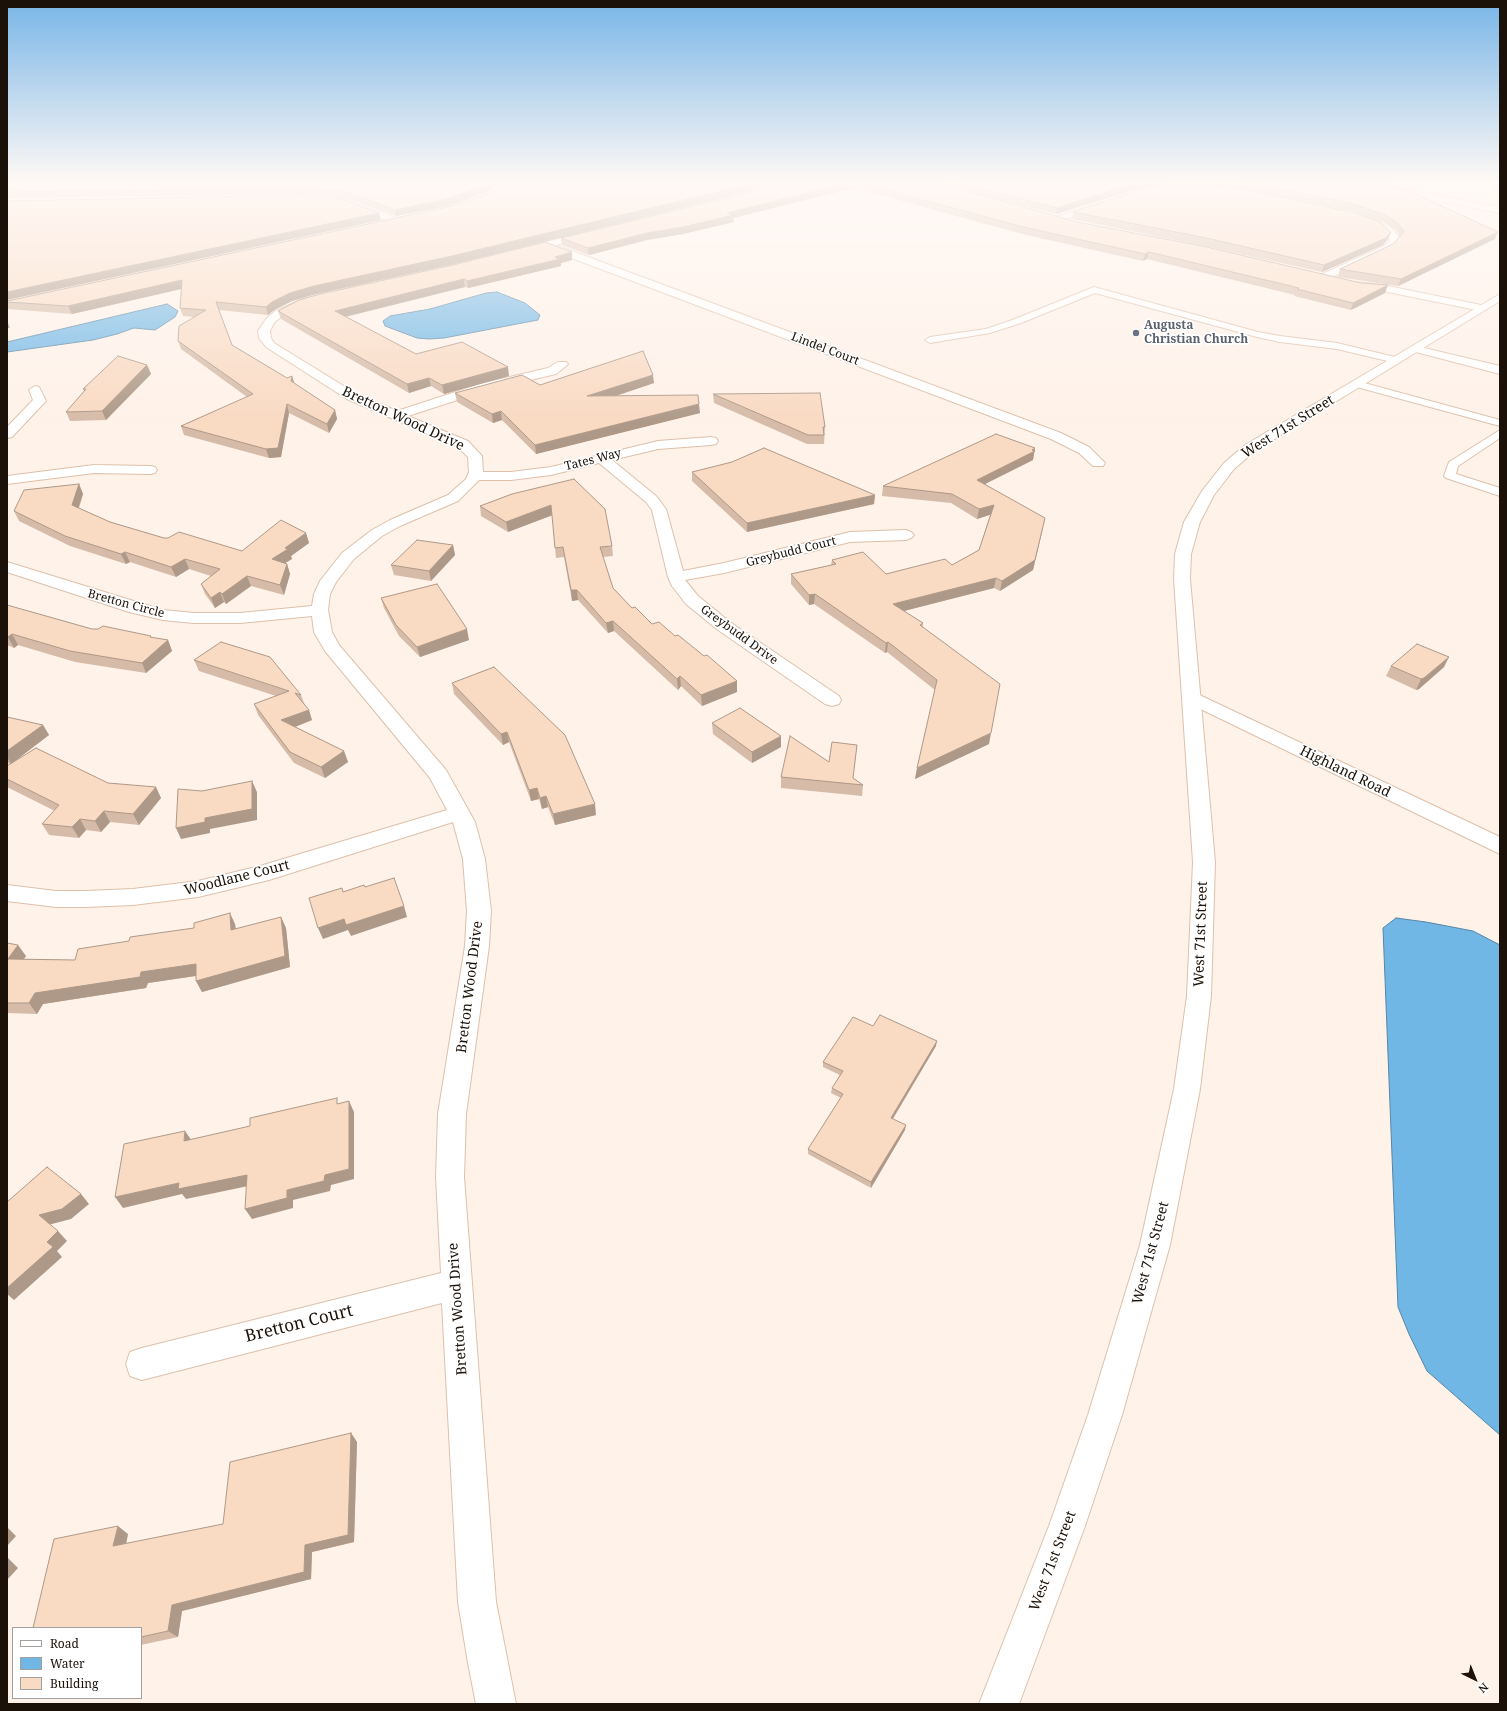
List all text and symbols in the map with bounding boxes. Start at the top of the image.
place label: Augusta Christian Church [1144,319,1248,347]
marker: Augusta Christian Church [1131,328,1141,338]
street label: Lindel Court [789,329,861,369]
street label: Bretton Wood Drive [339,383,467,455]
street label: West 71st Street [1239,392,1337,462]
street label: Tates Way [563,446,623,474]
street label: Greybudd Court [745,534,837,570]
street label: Bretton Circle [86,587,166,621]
street label: Greybudd Drive [698,602,780,668]
street label: Highland Road [1297,743,1393,801]
street label: Woodlane Court [183,857,291,899]
street label: West 71st Street [1191,881,1211,987]
street label: Bretton Wood Drive [454,920,486,1054]
street label: West 71st Street [1129,1200,1173,1306]
street label: Bretton Wood Drive [445,1242,471,1376]
street label: Bretton Court [243,1301,355,1347]
street label: West 71st Street [1026,1509,1080,1613]
legend [12,1627,142,1699]
text: Road [50,1635,79,1652]
text: Water [50,1655,85,1672]
north arrow [1455,1659,1495,1699]
text: Building [50,1675,98,1692]
text: N [1475,1680,1492,1697]

